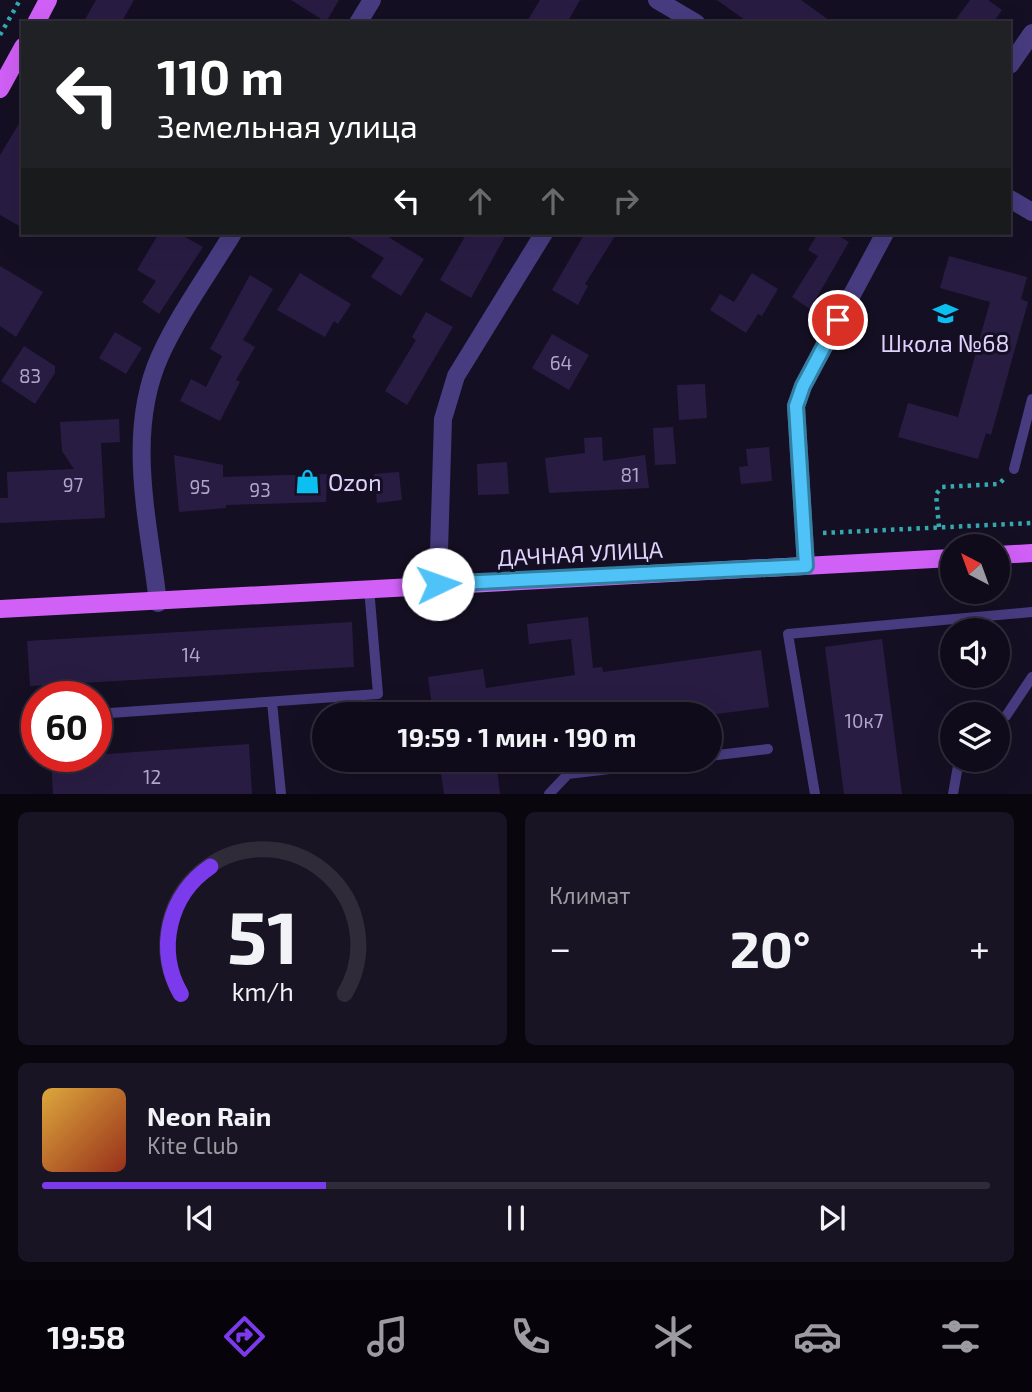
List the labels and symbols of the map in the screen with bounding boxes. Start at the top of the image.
pin [808,290,868,350]
school or university icon: Школа №68 [931,299,959,327]
place label: Школа №68 [881,329,1009,357]
house number: 64 [550,351,572,374]
house number: 83 [19,364,41,387]
house number: 81 [620,463,640,486]
shop icon: Ozon [294,468,322,496]
place label: Ozon [328,468,382,496]
house number: 97 [63,473,84,496]
house number: 95 [189,475,211,498]
house number: 93 [249,478,271,501]
north arrow [940,534,1010,604]
street label: ДАЧНАЯ УЛИЦА [497,535,664,571]
position arrow [401,547,475,621]
house number: 14 [181,643,201,666]
speed limit sign: 60 [21,681,112,772]
house number: 10к7 [845,709,884,732]
house number: 12 [143,765,161,788]

